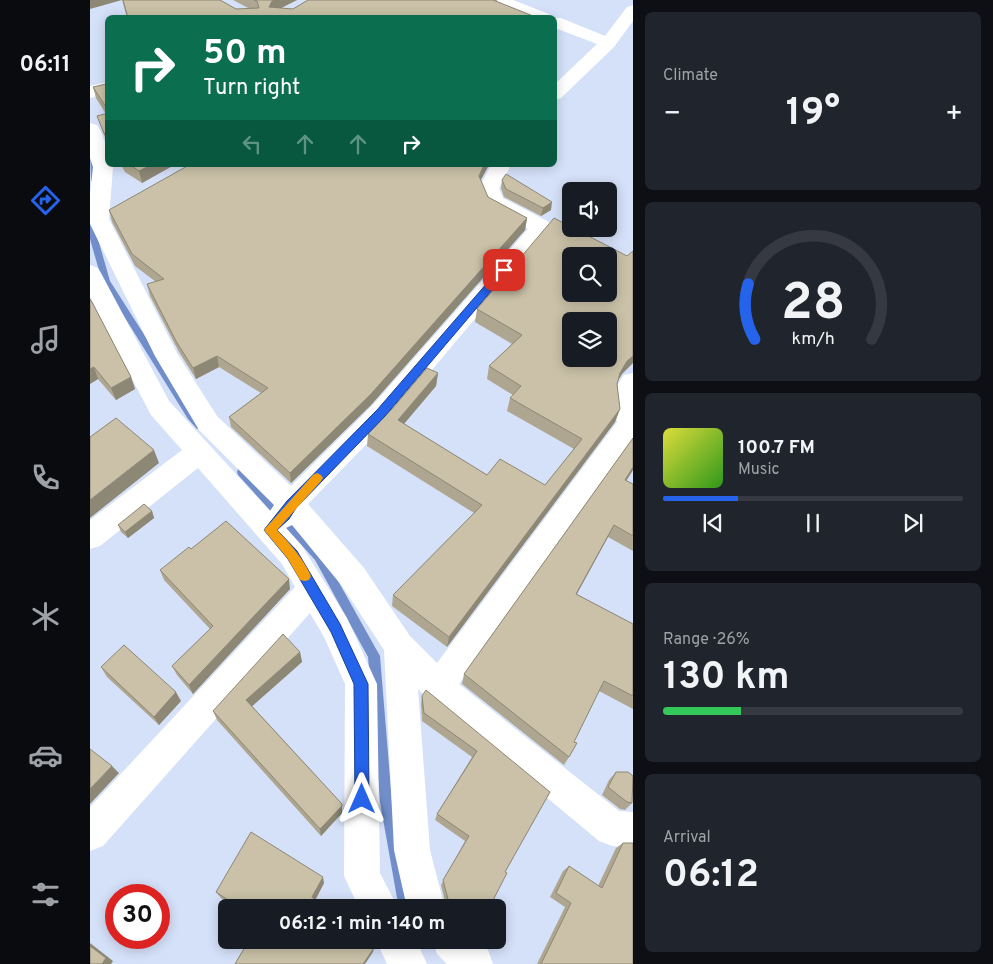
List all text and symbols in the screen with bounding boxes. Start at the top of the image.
text: 50 m [203,32,287,76]
icon: right [120,35,185,100]
text: 06:11 [20,52,70,79]
text: Climate [663,66,718,86]
text: Turn right [203,75,300,102]
text: 19° [786,90,840,139]
text: − [663,97,681,133]
text: + [945,97,963,133]
icon: left [238,130,266,158]
icon: ahead [291,130,319,158]
icon: ahead [344,130,372,158]
icon: right [397,130,425,158]
map controls [562,182,617,367]
button: sound [562,182,617,237]
icon: directions [28,183,63,218]
button: search [562,247,617,302]
pin [483,249,525,291]
icon: arrive [490,256,518,284]
text: 28 [781,272,845,338]
button: layers [562,312,617,367]
icon: music [28,322,63,357]
text: km/h [791,328,835,351]
text: 100.7 FM [738,436,815,460]
icon: phone [28,460,63,495]
text: Music [738,460,779,480]
icon: previous [699,509,727,537]
icon: pause [799,509,827,537]
icon: next [899,509,927,537]
icon: climate [28,599,63,634]
text: Range · 26% [663,630,750,650]
text: 130 km [663,654,789,703]
icon: car [28,738,63,773]
position arrow [335,772,387,824]
text: Arrival [663,828,711,848]
text: 06:12 [663,852,759,901]
icon: filters [28,877,63,912]
speed limit sign: 30 [105,884,170,949]
text: 06:12 · 1 min · 140 m [279,912,445,936]

